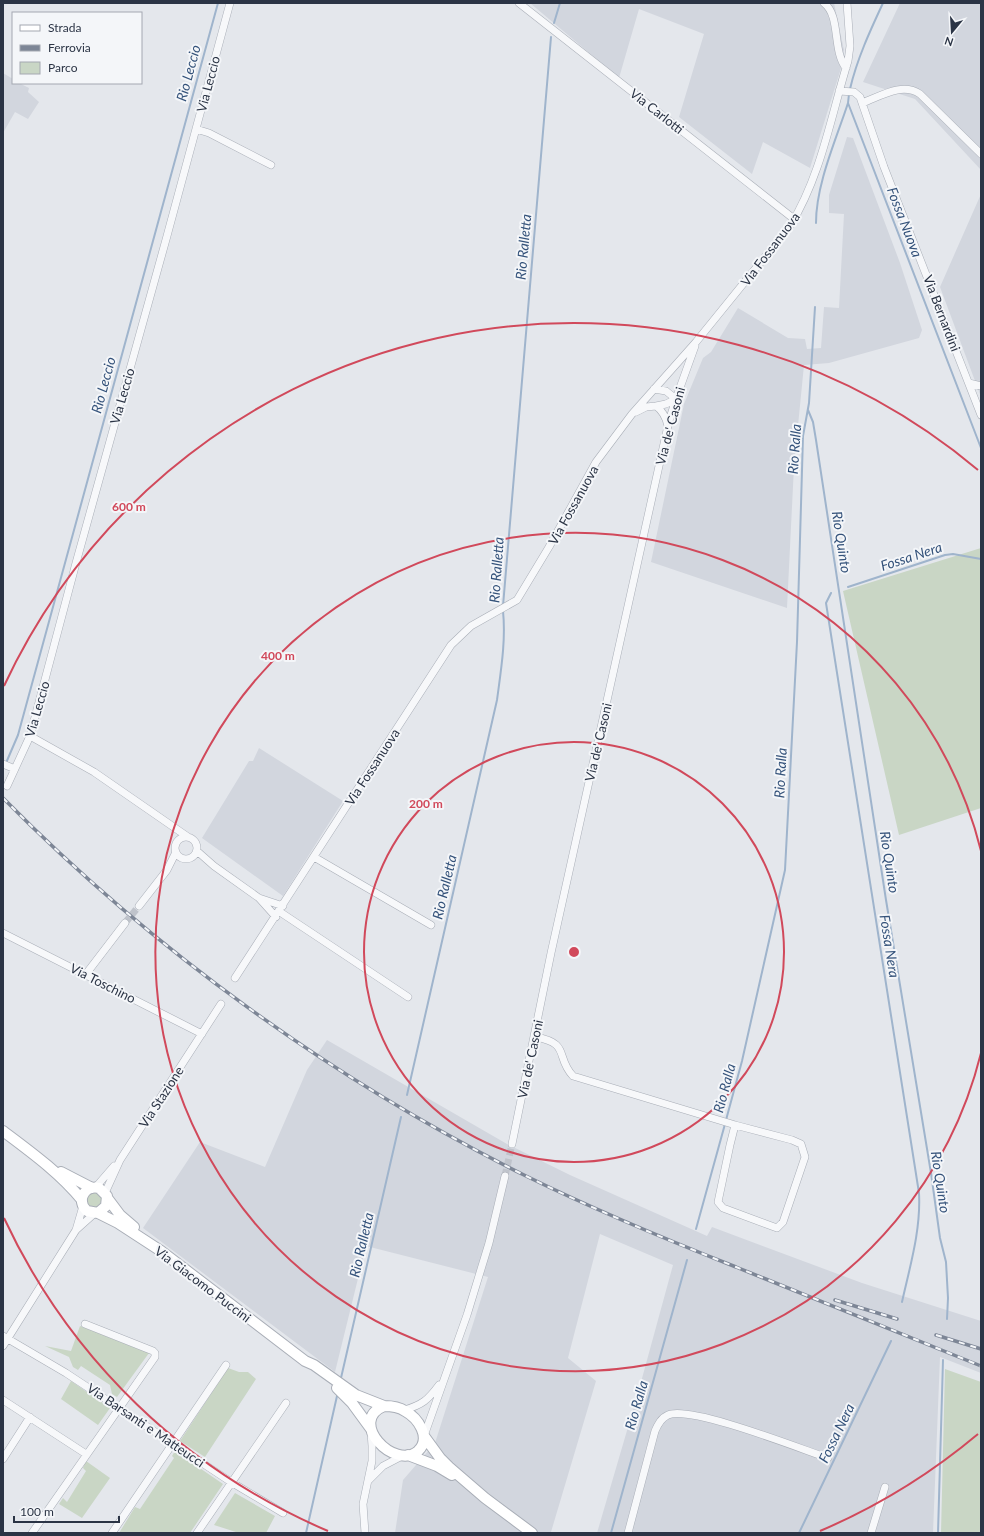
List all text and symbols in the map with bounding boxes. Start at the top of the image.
legend [12,12,142,84]
north arrow [932,12,972,52]
text: Strada [48,20,81,35]
text: N [943,34,955,49]
text: Ferrovia [48,40,91,55]
water label: Rio Leccio [172,43,204,103]
street label: Via Leccio [193,54,223,114]
text: Parco [48,60,78,75]
street label: Via Carlotti [627,85,687,137]
water label: Fossa Nuova [884,185,926,259]
street label: Via Fossanuova [737,209,803,289]
water label: Rio Ralletta [512,213,534,281]
street label: Via Bernardini [920,273,964,353]
water label: Rio Leccio [87,355,119,415]
street label: Via Leccio [106,366,138,426]
street label: Via de' Casoni [652,385,688,467]
water label: Rio Ralla [784,423,804,475]
street label: Via Fossanuova [545,463,601,547]
text: 600 m [112,499,146,514]
water label: Rio Quinto [829,510,855,574]
water label: Rio Ralletta [485,537,507,603]
water label: Fossa Nera [878,538,944,574]
text: 400 m [261,648,295,663]
street label: Via Leccio [21,679,53,739]
street label: Via de' Casoni [581,701,615,783]
street label: Via Fossanuova [341,726,403,808]
water label: Rio Ralla [770,747,790,799]
text: 200 m [409,796,443,811]
water label: Rio Quinto [877,830,903,894]
water label: Rio Ralletta [428,853,460,921]
water label: Fossa Nera [877,913,903,979]
centre of rings [567,945,581,959]
street label: Via Toschino [67,960,139,1006]
street label: Via de' Casoni [514,1018,546,1100]
water label: Rio Ralla [709,1062,739,1114]
street label: Via Stazione [135,1063,187,1131]
water label: Rio Quinto [928,1150,954,1214]
water label: Rio Ralletta [345,1211,377,1279]
street label: Via Giacomo Puccini [152,1243,254,1325]
water label: Rio Ralla [621,1378,651,1432]
street label: Via Barsanti e Matteucci [84,1380,208,1470]
water label: Fossa Nera [814,1401,858,1465]
scale bar [14,1498,119,1524]
text: 100 m [20,1504,54,1519]

